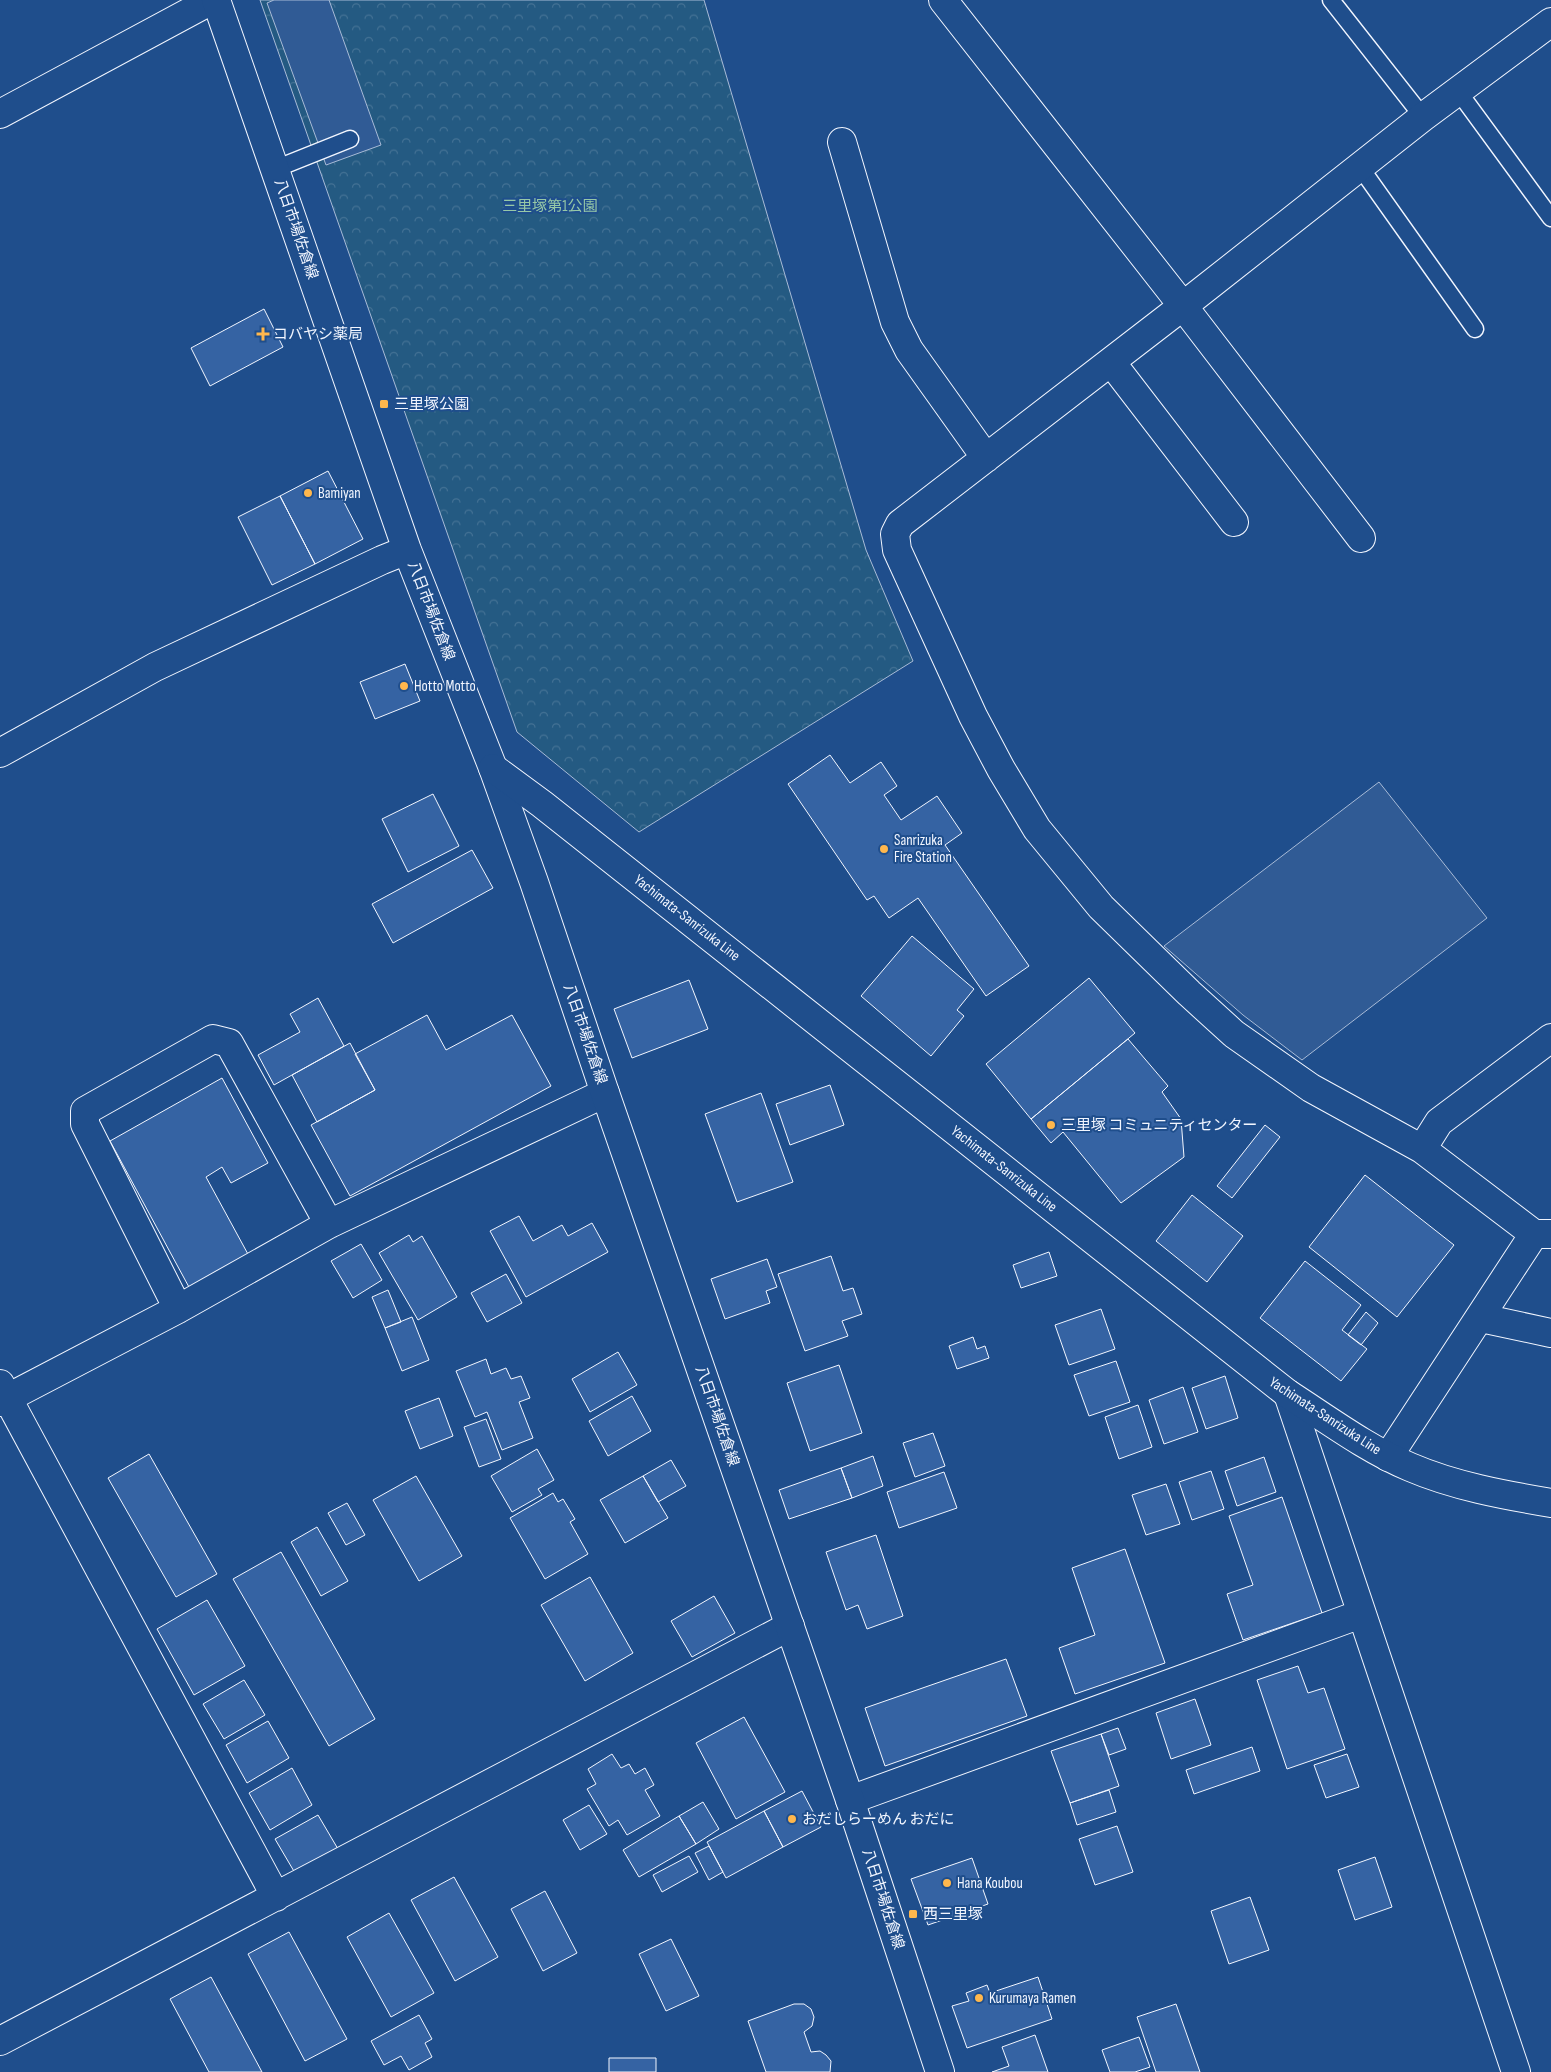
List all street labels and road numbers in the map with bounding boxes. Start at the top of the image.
street label: 八日市場佐倉線 [270,176,322,282]
street label: 八日市場佐倉線 [403,559,459,663]
street label: Yachimata-Sanrizuka Line [630,871,744,965]
street label: 八日市場佐倉線 [559,981,611,1087]
street label: Yachimata-Sanrizuka Line [947,1122,1061,1216]
street label: 八日市場佐倉線 [691,1363,743,1469]
street label: Yachimata-Sanrizuka Line [1265,1373,1385,1459]
street label: 八日市場佐倉線 [858,1846,908,1952]

